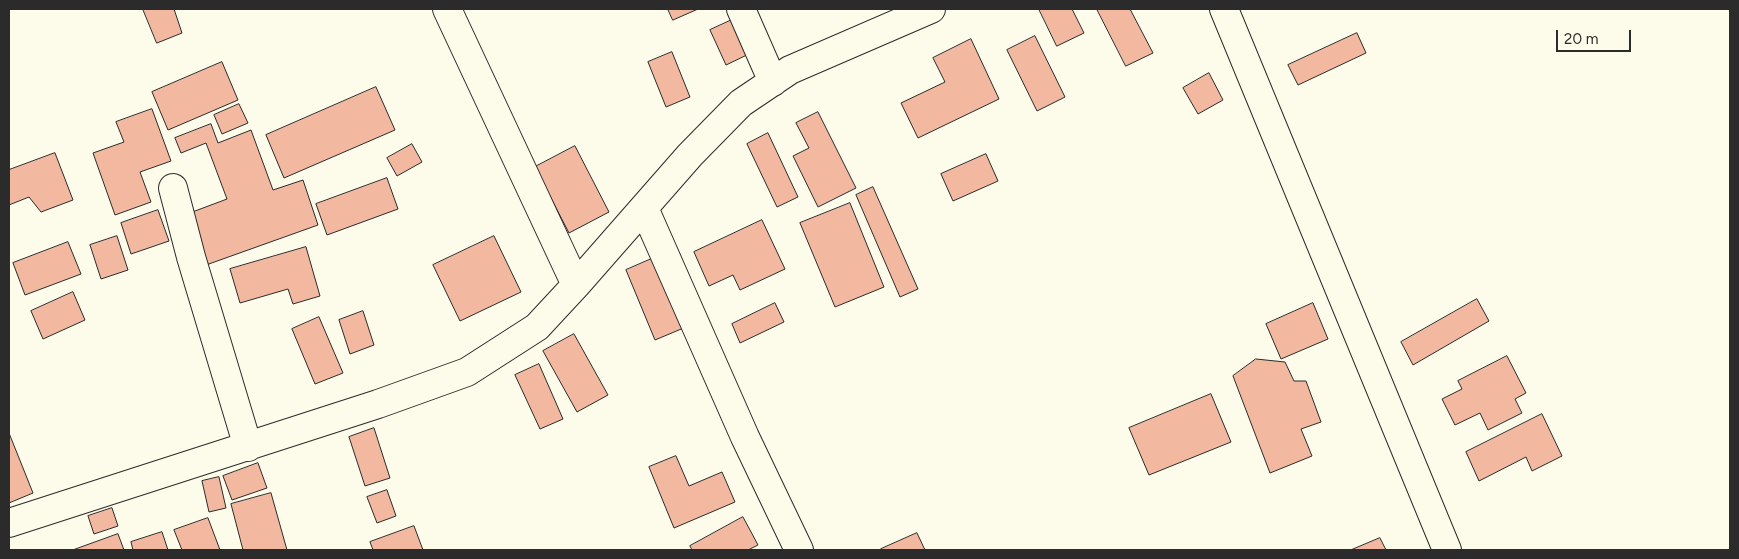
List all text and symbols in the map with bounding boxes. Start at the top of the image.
scale bar [1559,20,1634,52]
text: 20 m [1564,30,1598,48]

